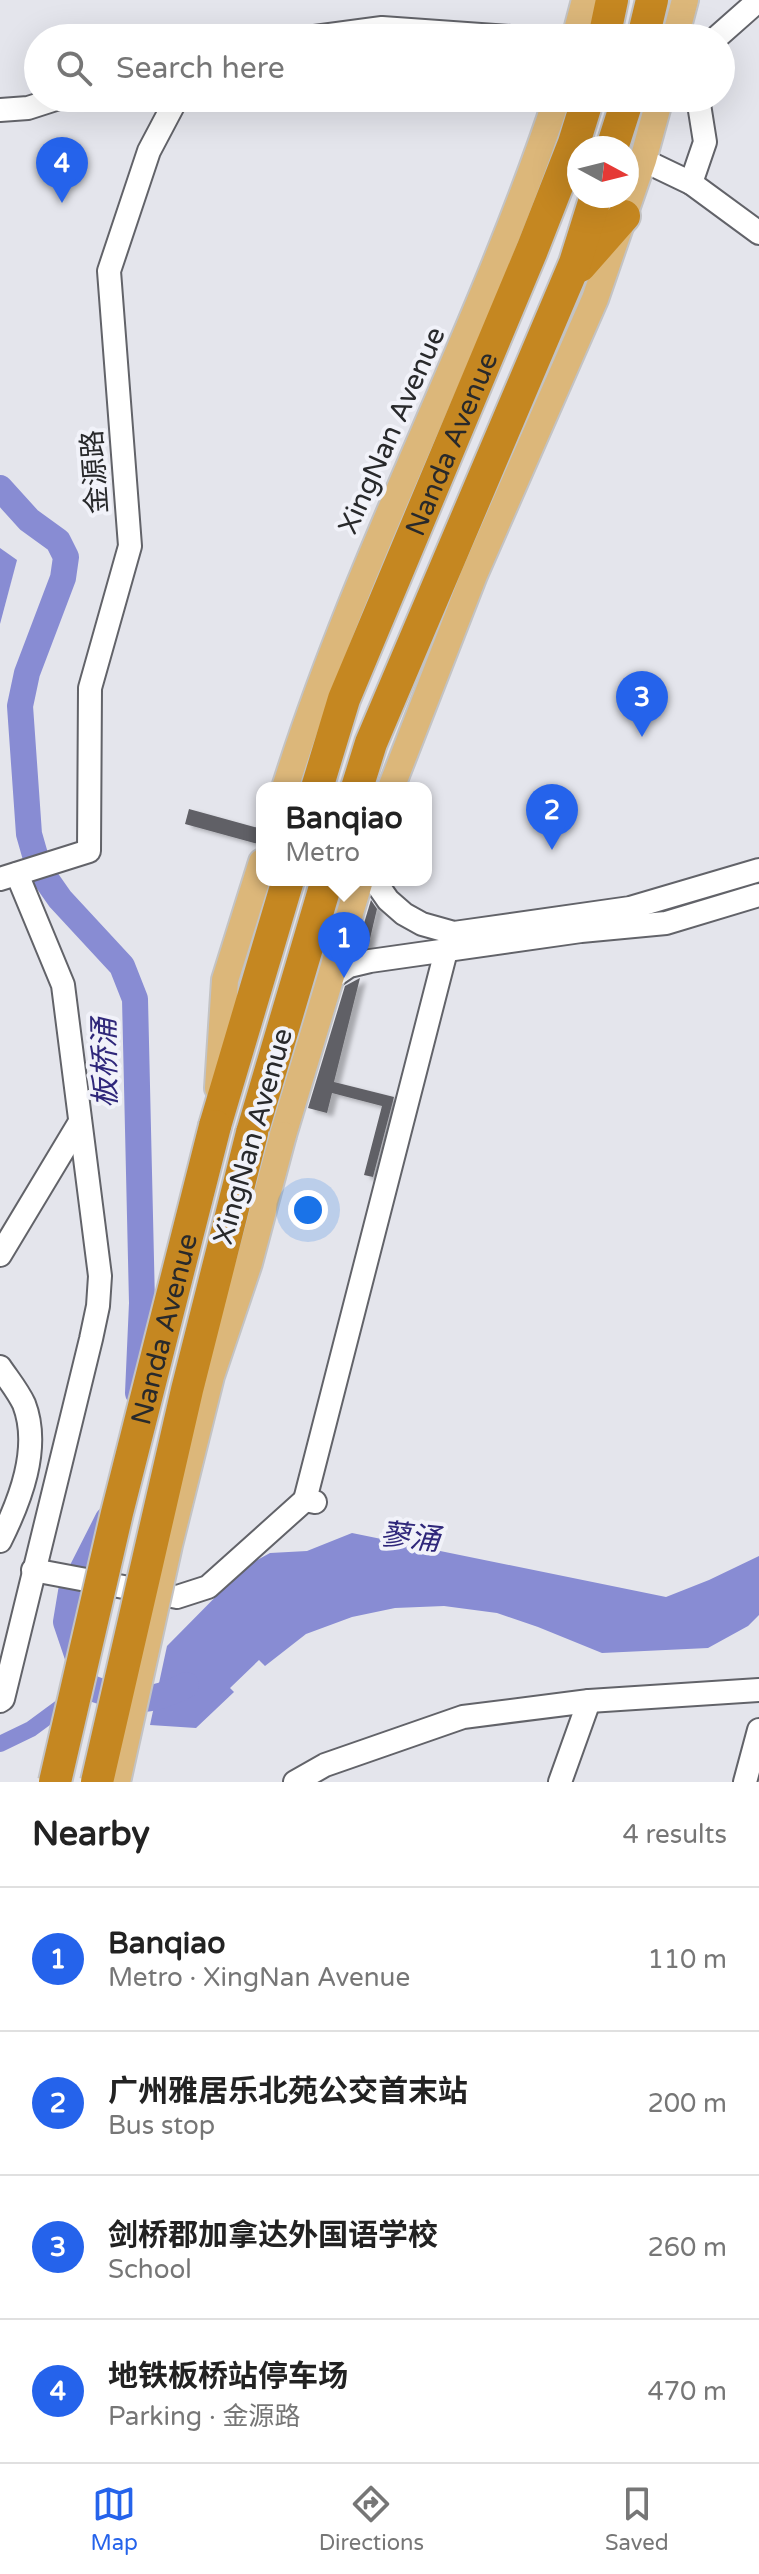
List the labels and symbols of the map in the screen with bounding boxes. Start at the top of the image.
north arrow [567,136,639,208]
pin: 4 [36,137,88,203]
street label: XingNan Avenue [331,322,453,539]
street label: Nanda Avenue [398,347,505,541]
street label: 金源路 [75,429,115,515]
pin: 3 [616,671,668,737]
pin: 2 [526,784,578,850]
pin: 1 [318,912,370,978]
water label: 板桥涌 [86,1015,125,1108]
street label: XingNan Avenue [206,1024,300,1248]
your location [288,1190,328,1230]
street label: Nanda Avenue [124,1230,205,1428]
water label: 蓼涌 [378,1516,445,1559]

